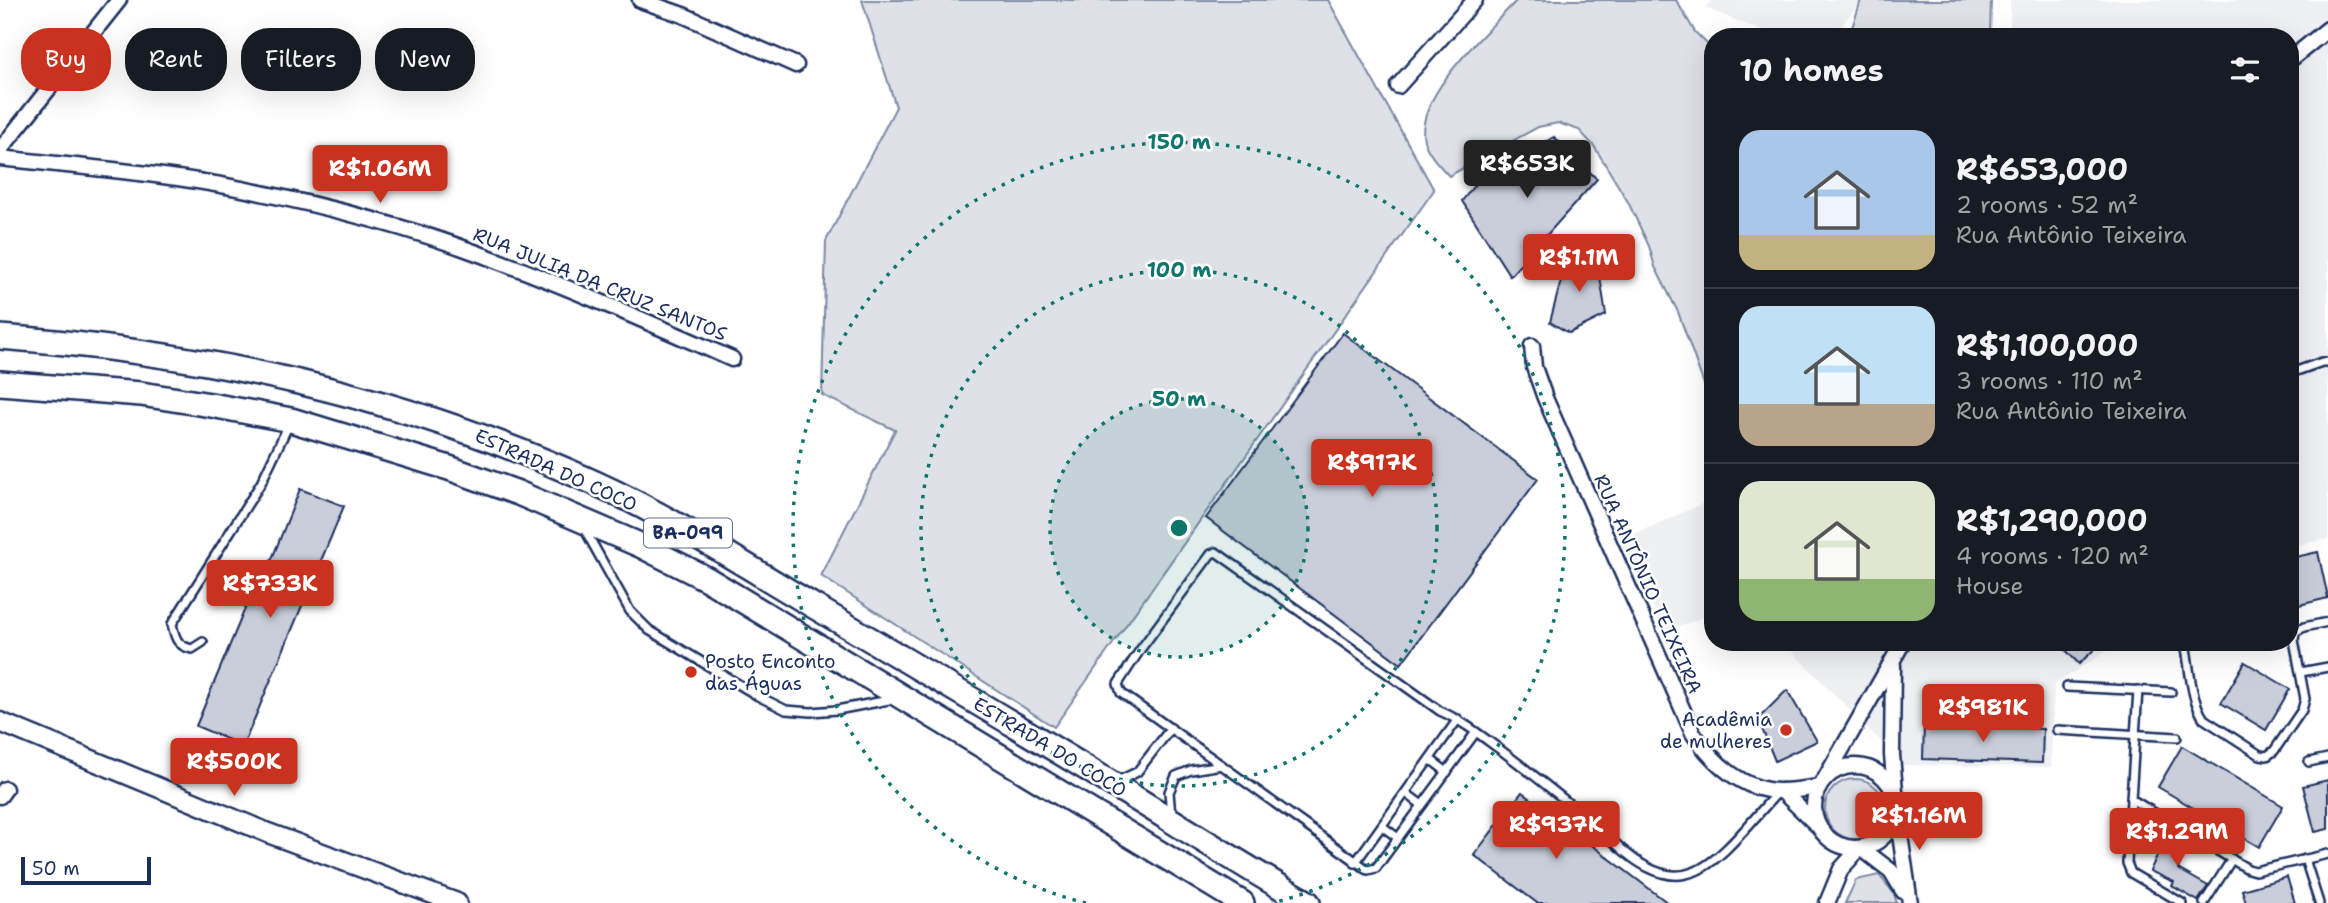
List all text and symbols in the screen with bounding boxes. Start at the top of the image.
chip: Buy [21,28,111,91]
chip: Rent [125,28,227,91]
chip: Filters [241,28,361,91]
chip: New [375,28,475,91]
text: 10 homes [1739,50,1884,91]
icon: filters [2226,51,2264,89]
text: 150 m [1147,128,1211,156]
pin: R$653K [1470,140,1584,200]
pin: R$1.06M [315,146,445,205]
text: R$653K [1480,148,1574,178]
text: R$653,000 [1956,149,2128,190]
text: R$1.06M [329,153,431,183]
icon: home [1795,158,1879,242]
text: 2 rooms · 52 m² [1956,190,2138,220]
text: Rua Antônio Teixeira [1956,220,2187,250]
street label: RUA JULIA DA CRUZ SANTOS [469,222,731,346]
pin: R$1.1M [1522,234,1636,294]
text: R$1.1M [1539,242,1619,272]
text: 100 m [1147,256,1211,284]
text: R$1,100,000 [1956,325,2138,366]
icon: home [1795,334,1879,418]
text: 3 rooms · 110 m² [1956,366,2143,396]
text: 50 m [1152,385,1206,413]
text: Rua Antônio Teixeira [1956,396,2187,426]
street label: ESTRADA DO COCO [471,423,641,517]
pin: R$917K [1315,440,1429,499]
text: R$917K [1327,447,1417,477]
street label: RUA ANTÔNIO TEIXEIRA [1588,470,1709,698]
text: R$1,290,000 [1956,500,2148,541]
icon: home [1795,509,1879,593]
centre of rings [1167,516,1191,540]
road number: BA-099 [644,518,732,548]
text: 4 rooms · 120 m² [1956,541,2149,571]
pin: R$733K [213,560,327,620]
text: R$733K [223,568,317,598]
text: House [1956,571,2024,601]
place label: Posto Enconto das Águas [705,649,836,696]
marker: Posto Enconto das Águas [683,664,699,680]
pin: R$981K [1926,684,2040,744]
street label: ESTRADA DO COCO [969,691,1131,803]
text: R$981K [1938,692,2028,722]
place label: Acadêmia de mulheres [1660,707,1772,754]
marker: Acadêmia de mulheres [1778,722,1794,738]
pin: R$500K [177,738,291,798]
text: R$500K [186,746,282,776]
pin: R$1.16M [1854,792,1984,852]
text: R$1.16M [1871,800,1967,830]
pin: R$937K [1499,802,1613,861]
pin: R$1.29M [2112,808,2242,868]
text: R$937K [1509,809,1603,839]
text: R$1.29M [2126,816,2228,846]
scale bar [21,854,150,886]
text: 50 m [32,856,80,881]

